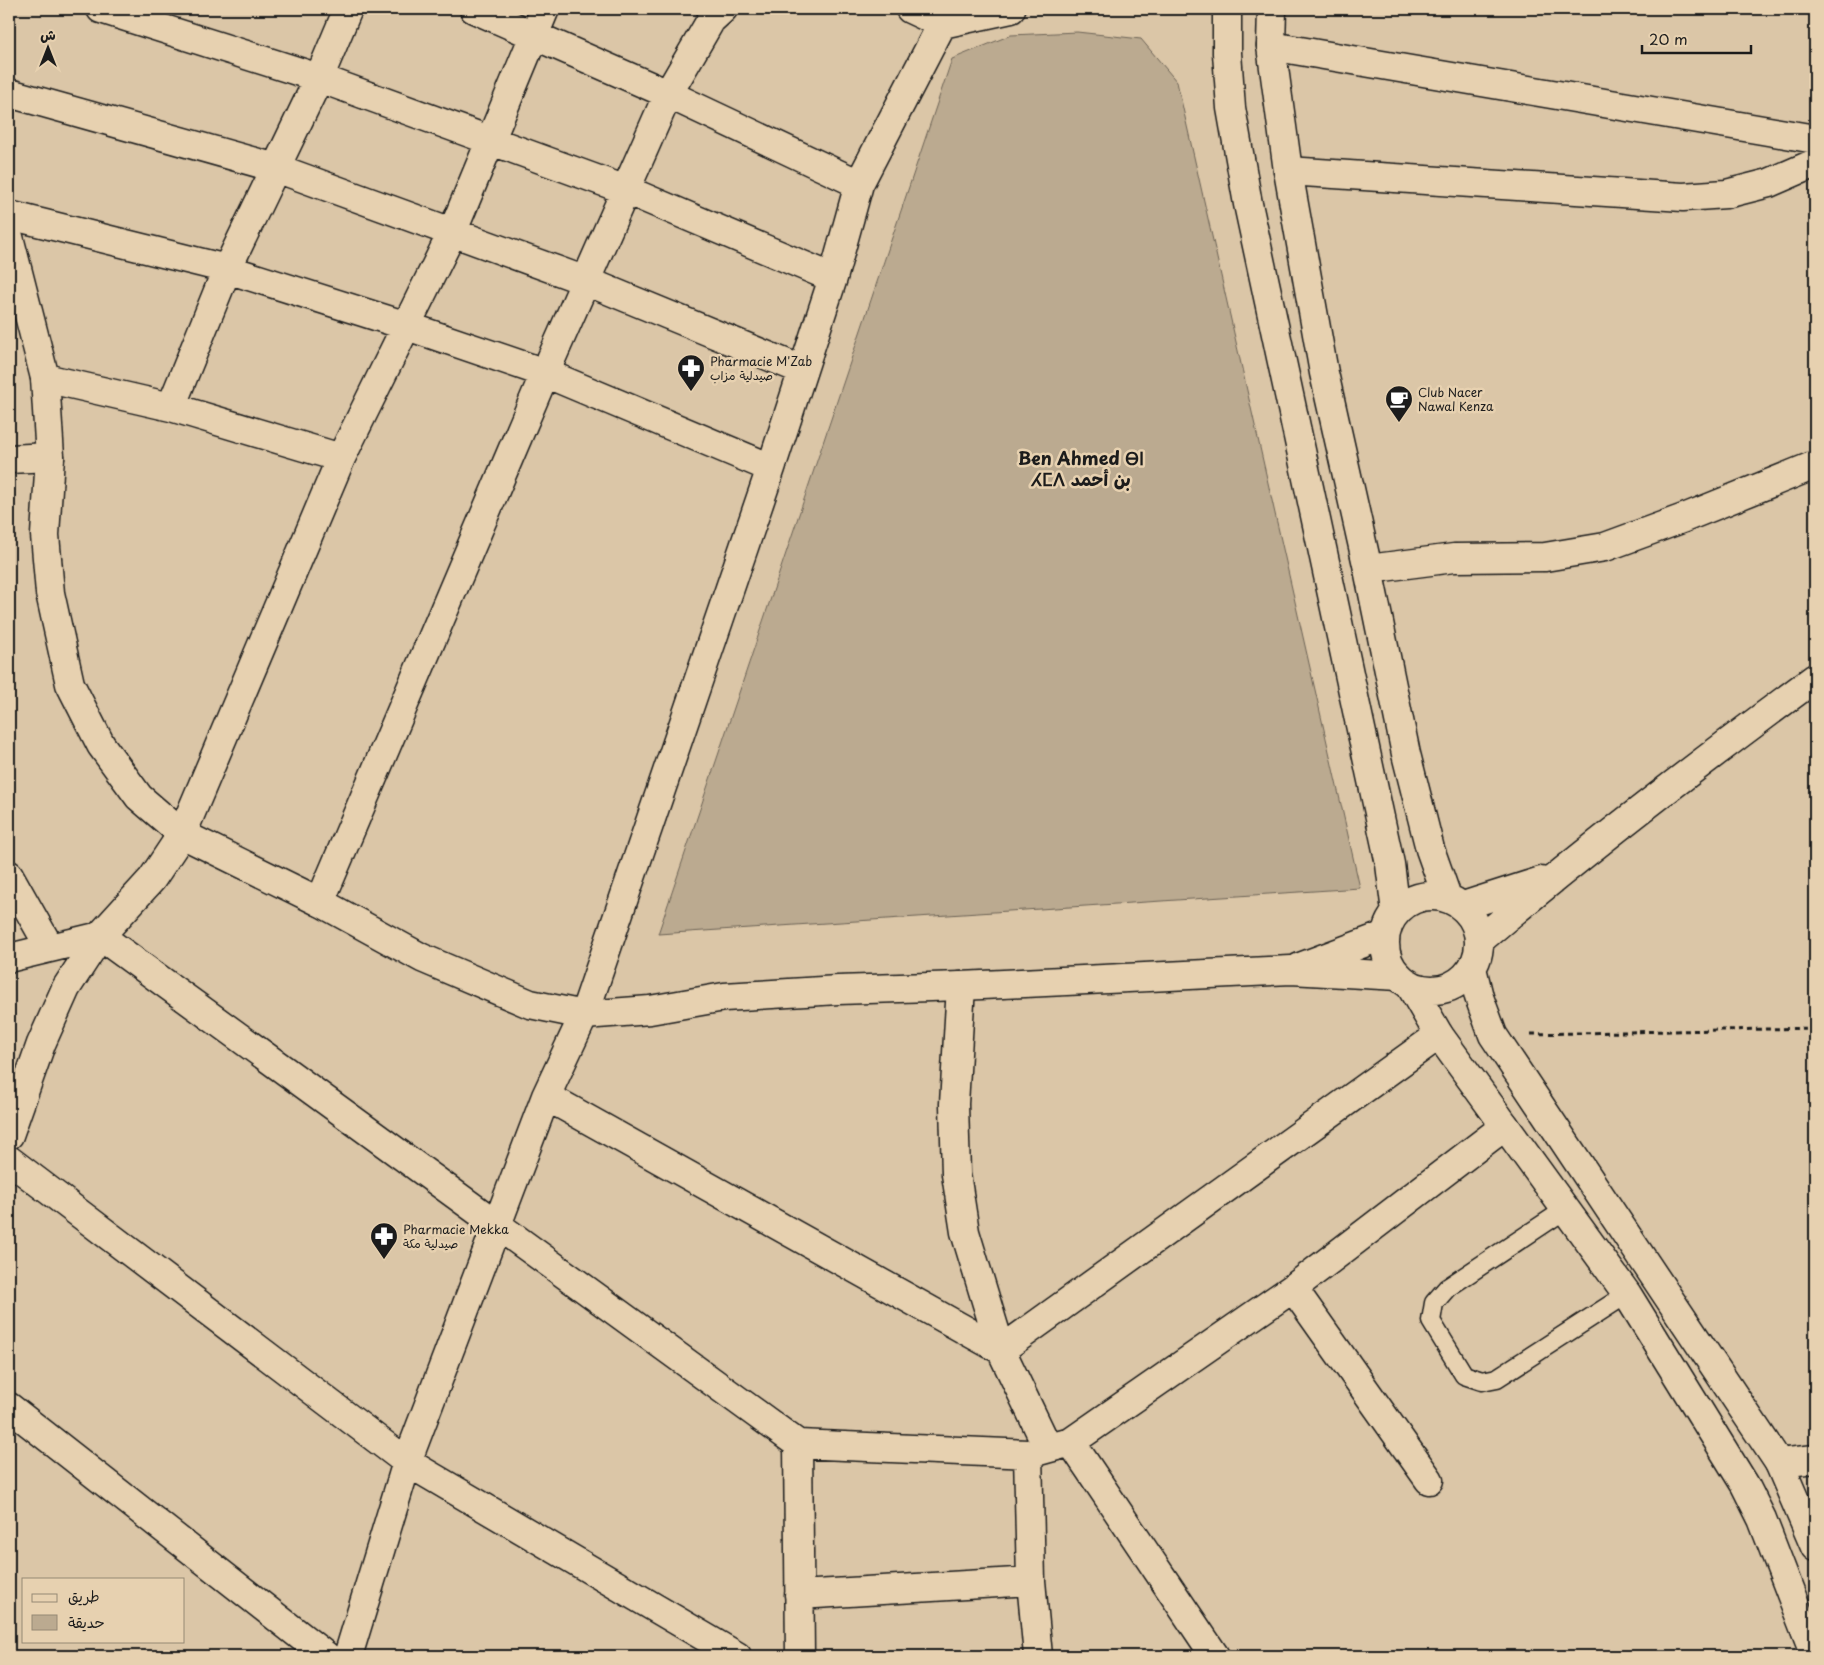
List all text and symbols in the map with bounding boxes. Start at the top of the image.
north arrow [22,22,72,72]
scale bar [1642,22,1750,54]
text: ش [40,24,56,45]
text: 20 m [1649,27,1688,50]
place label: Pharmacie M'Zab صيدلية مزاب [710,352,812,384]
pharmacy icon: Pharmacie M'Zab صيدلية مزاب [676,353,706,392]
place label: Club Nacer Nawal Kenza [1418,383,1494,415]
cafe icon: Club Nacer Nawal Kenza [1384,384,1414,423]
district label: Ben Ahmed ⴱⵏ ⵃⵎⴷ بن أحمد [1018,444,1144,492]
place label: Pharmacie Mekka صيدلية مكة [403,1220,509,1252]
pharmacy icon: Pharmacie Mekka صيدلية مكة [369,1221,399,1260]
legend [22,1578,185,1642]
text: طريق [68,1584,100,1607]
text: حديقة [68,1610,105,1633]

